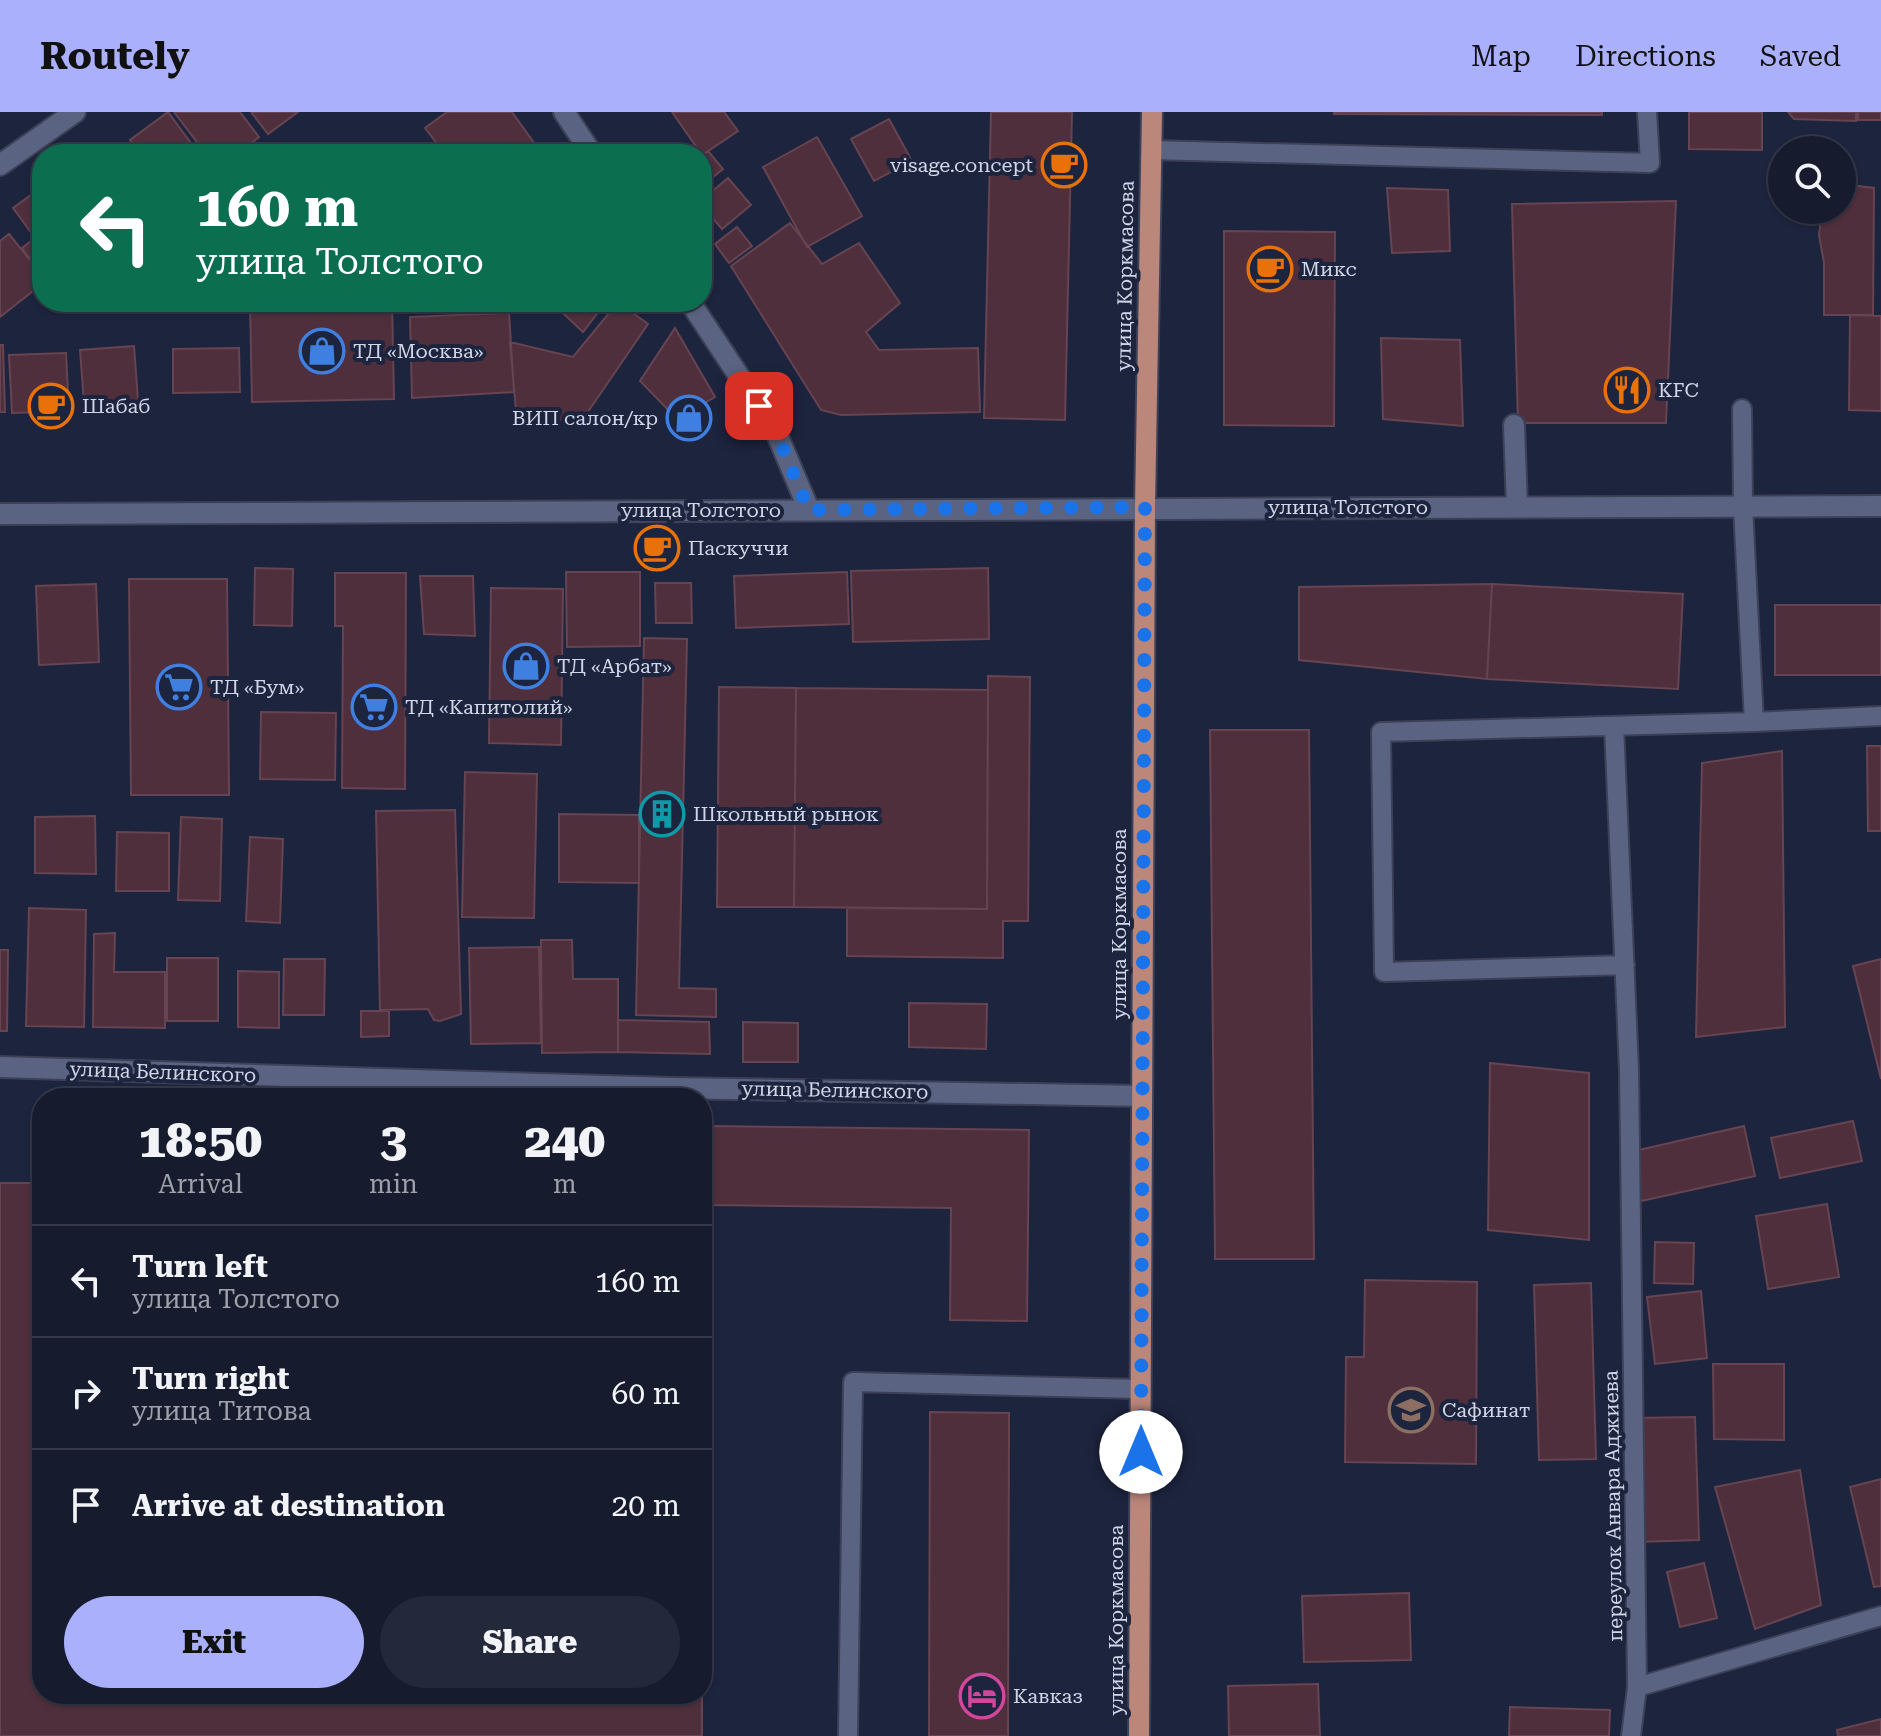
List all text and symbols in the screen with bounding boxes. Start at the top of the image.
text: Routely [40,34,190,78]
text: Map [1471,40,1531,73]
text: Directions [1575,40,1716,73]
text: Saved [1760,40,1841,73]
map controls [1768,136,1856,224]
button: search [1768,136,1856,224]
cafe icon: visage.concept [1040,141,1088,189]
place label: visage.concept [890,153,1034,177]
text: 160 m [196,174,358,240]
icon: left [64,176,168,280]
street label: улица Коркмасова [1111,180,1139,372]
text: улица Толстого [196,241,484,283]
cafe icon: Микс [1246,245,1294,293]
place label: Микс [1301,257,1357,281]
shop icon: ТД «Москва» [298,327,346,375]
place label: ТД «Москва» [353,339,484,363]
restaurant icon: KFC [1603,366,1651,414]
pin [725,372,793,440]
place label: KFC [1658,378,1699,402]
cafe icon: Шабаб [27,382,75,430]
icon: arrive [737,384,781,428]
place label: Шабаб [82,394,151,418]
shop icon: ВИП салон/кр [665,394,713,442]
place label: ВИП салон/кр [512,406,658,430]
street label: улица Толстого [1268,495,1428,519]
street label: улица Толстого [621,498,781,522]
cafe icon: Паскуччи [633,524,681,572]
place label: Паскуччи [688,536,789,560]
shop icon: ТД «Арбат» [502,642,550,690]
place label: ТД «Арбат» [557,654,672,678]
supermarket icon: ТД «Бум» [155,663,203,711]
place label: ТД «Бум» [210,675,304,699]
supermarket icon: ТД «Капитолий» [350,683,398,731]
place label: ТД «Капитолий» [405,695,573,719]
building icon: Школьный рынок [638,790,686,838]
place label: Школьный рынок [693,802,879,826]
street label: улица Коркмасова [1107,828,1131,1019]
street label: улица Белинского [69,1057,257,1087]
street label: улица Белинского [741,1076,929,1104]
text: 18:50 [139,1113,262,1169]
text: 3 [380,1113,407,1169]
text: 240 [525,1113,605,1169]
text: Arrival [158,1169,243,1199]
text: min [369,1169,418,1199]
text: m [553,1169,577,1199]
text: Turn left [132,1249,268,1284]
icon: left [64,1259,108,1303]
text: 160 m [595,1264,680,1299]
text: улица Толстого [132,1284,340,1314]
text: Turn right [132,1361,289,1396]
street label: переулок Анвара Аджиева [1599,1370,1627,1642]
icon: right [64,1371,108,1415]
text: 60 m [611,1376,680,1411]
school or university icon: Сафинат [1387,1386,1435,1434]
text: улица Титова [132,1396,312,1426]
place label: Сафинат [1442,1398,1530,1422]
position arrow [1099,1410,1183,1494]
icon: arrive [64,1483,108,1527]
text: Arrive at destination [132,1488,445,1523]
text: 20 m [611,1488,680,1523]
street label: улица Коркмасова [1104,1524,1128,1715]
button: Exit [64,1596,364,1688]
button: Share [380,1596,680,1688]
hotel icon: Кавказ [958,1672,1006,1720]
place label: Кавказ [1013,1684,1083,1708]

